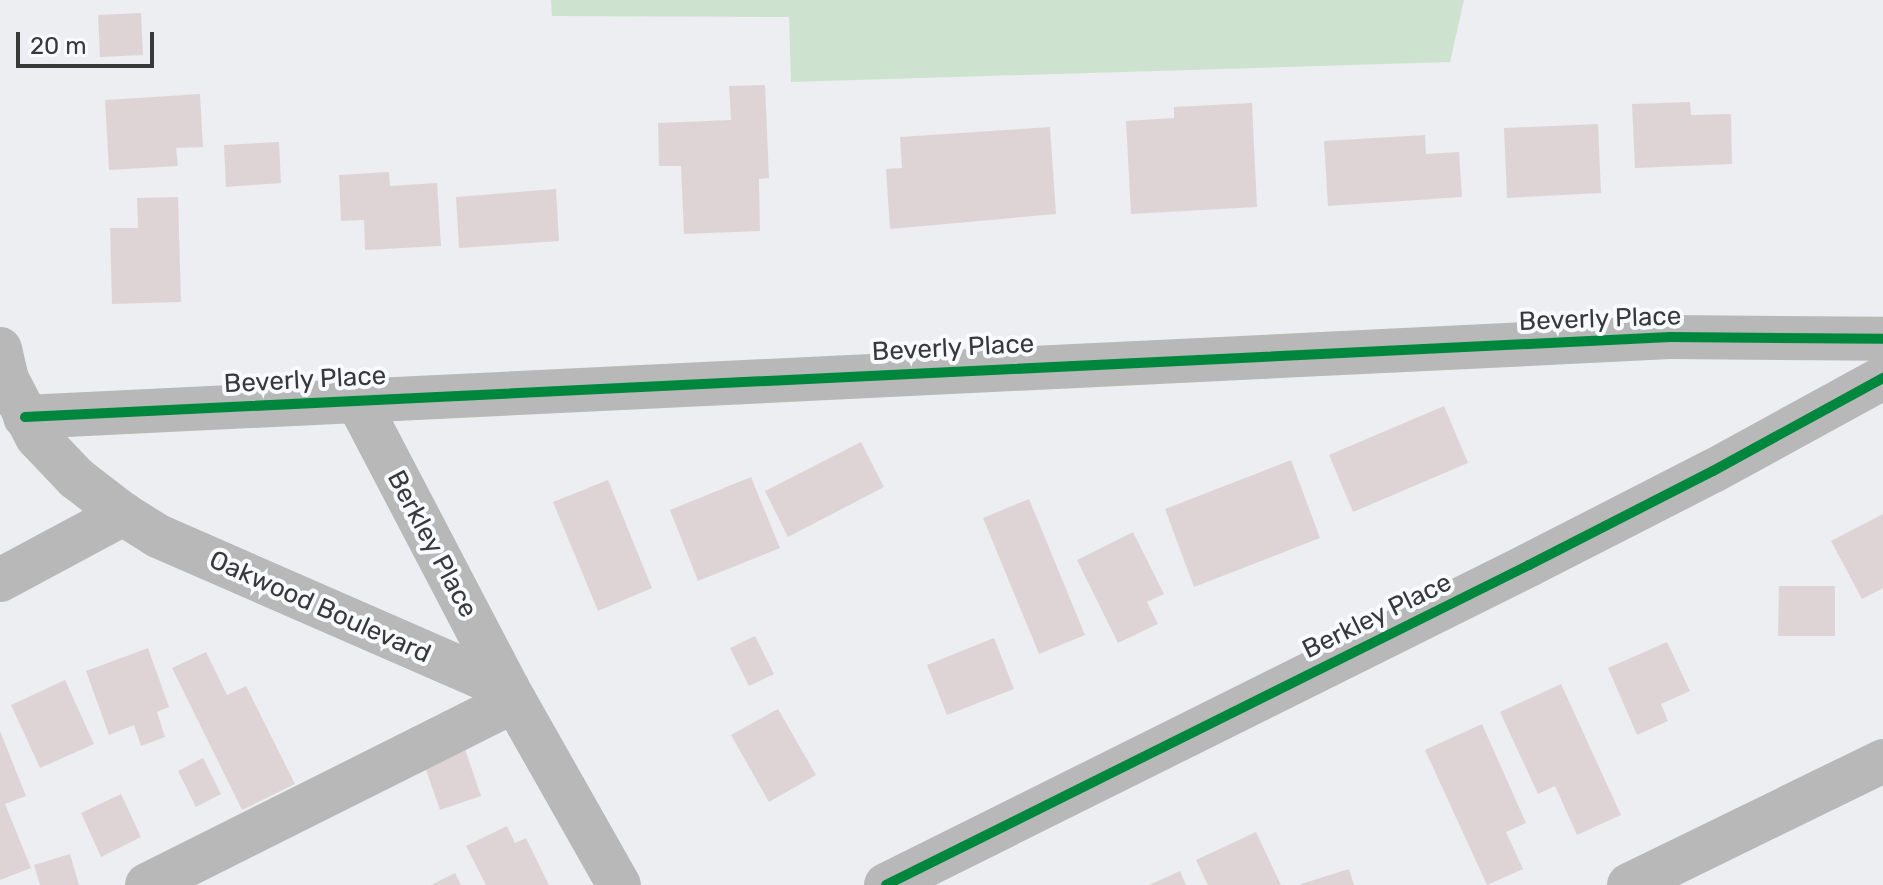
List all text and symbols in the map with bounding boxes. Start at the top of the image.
scale bar [20,16,158,66]
text: 20 m [30,32,87,60]
street label: Beverly Place [1518,301,1682,337]
street label: Beverly Place [871,328,1035,368]
street label: Beverly Place [223,360,387,400]
street label: Berkley Place [380,465,484,623]
street label: Oakwood Boulevard [204,544,436,670]
street label: Berkley Place [1297,566,1457,666]

